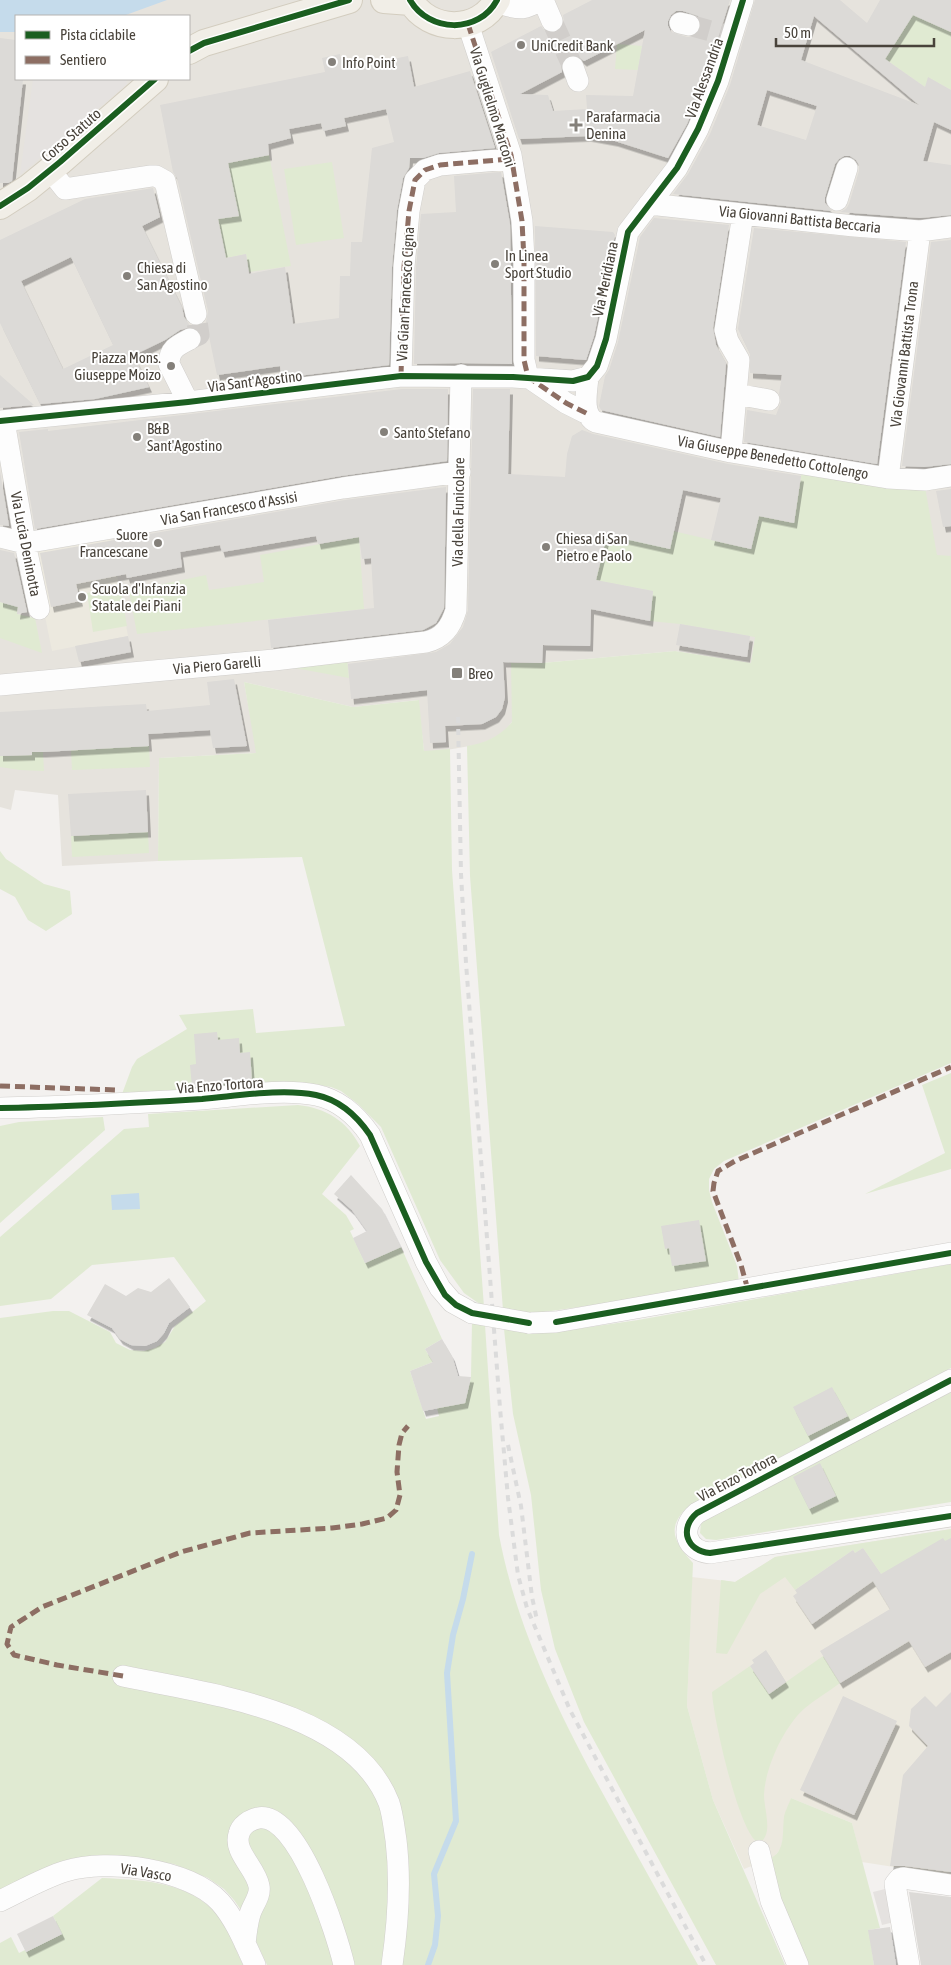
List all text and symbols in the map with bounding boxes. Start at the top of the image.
legend [15,15,190,80]
scale bar [776,15,934,47]
text: 50 m [784,24,811,41]
text: Pista ciclabile [60,26,136,43]
street label: Via Alessandria [682,35,726,121]
place label: UniCredit Bank [531,37,614,54]
marker: UniCredit Bank [515,39,527,51]
street label: Via Guglielmo Marconi [467,45,519,169]
text: Sentiero [60,51,106,68]
place label: Info Point [342,54,396,71]
marker: Info Point [326,56,338,68]
street label: Corso Statuto [38,105,104,165]
place label: Parafarmacia Denina [586,108,660,142]
marker: Parafarmacia Denina [570,119,582,131]
street label: Via Giovanni Battista Beccaria [718,202,882,236]
street label: Via Gian Francesco Cigna [393,226,417,362]
street label: Via Meridiana [589,240,621,318]
place label: In Linea Sport Studio [505,247,572,281]
marker: In Linea Sport Studio [489,258,501,270]
place label: Chiesa di San Agostino [137,259,208,293]
marker: Chiesa di San Agostino [121,270,133,282]
street label: Via Giovanni Battista Trona [887,280,921,428]
place label: Piazza Mons. Giuseppe Moizo [74,349,161,383]
marker: Piazza Mons. Giuseppe Moizo [165,360,177,372]
street label: Via Sant'Agostino [207,367,303,395]
place label: B&B Sant'Agostino [147,420,222,454]
place label: Santo Stefano [394,424,471,441]
marker: Santo Stefano [378,426,390,438]
marker: B&B Sant'Agostino [131,431,143,443]
street label: Via Giuseppe Benedetto Cottolengo [676,432,870,482]
street label: Via della Funicolare [449,457,467,567]
street label: Via San Francesco d'Assisi [159,488,299,528]
street label: Via Lucia Deninotta [7,490,45,598]
place label: Suore Francescane [80,526,148,560]
place label: Chiesa di San Pietro e Paolo [556,530,632,564]
marker: Suore Francescane [152,537,164,549]
marker: Chiesa di San Pietro e Paolo [540,541,552,553]
place label: Scuola d'Infanzia Statale dei Piani [92,580,186,614]
marker: Scuola d'Infanzia Statale dei Piani [76,591,88,603]
street label: Via Piero Garelli [172,653,262,677]
place label: Breo [468,665,493,682]
marker: Breo [450,666,464,680]
street label: Via Enzo Tortora [176,1073,264,1097]
street label: Via Enzo Tortora [695,1449,779,1505]
street label: Via Vasco [119,1860,173,1884]

